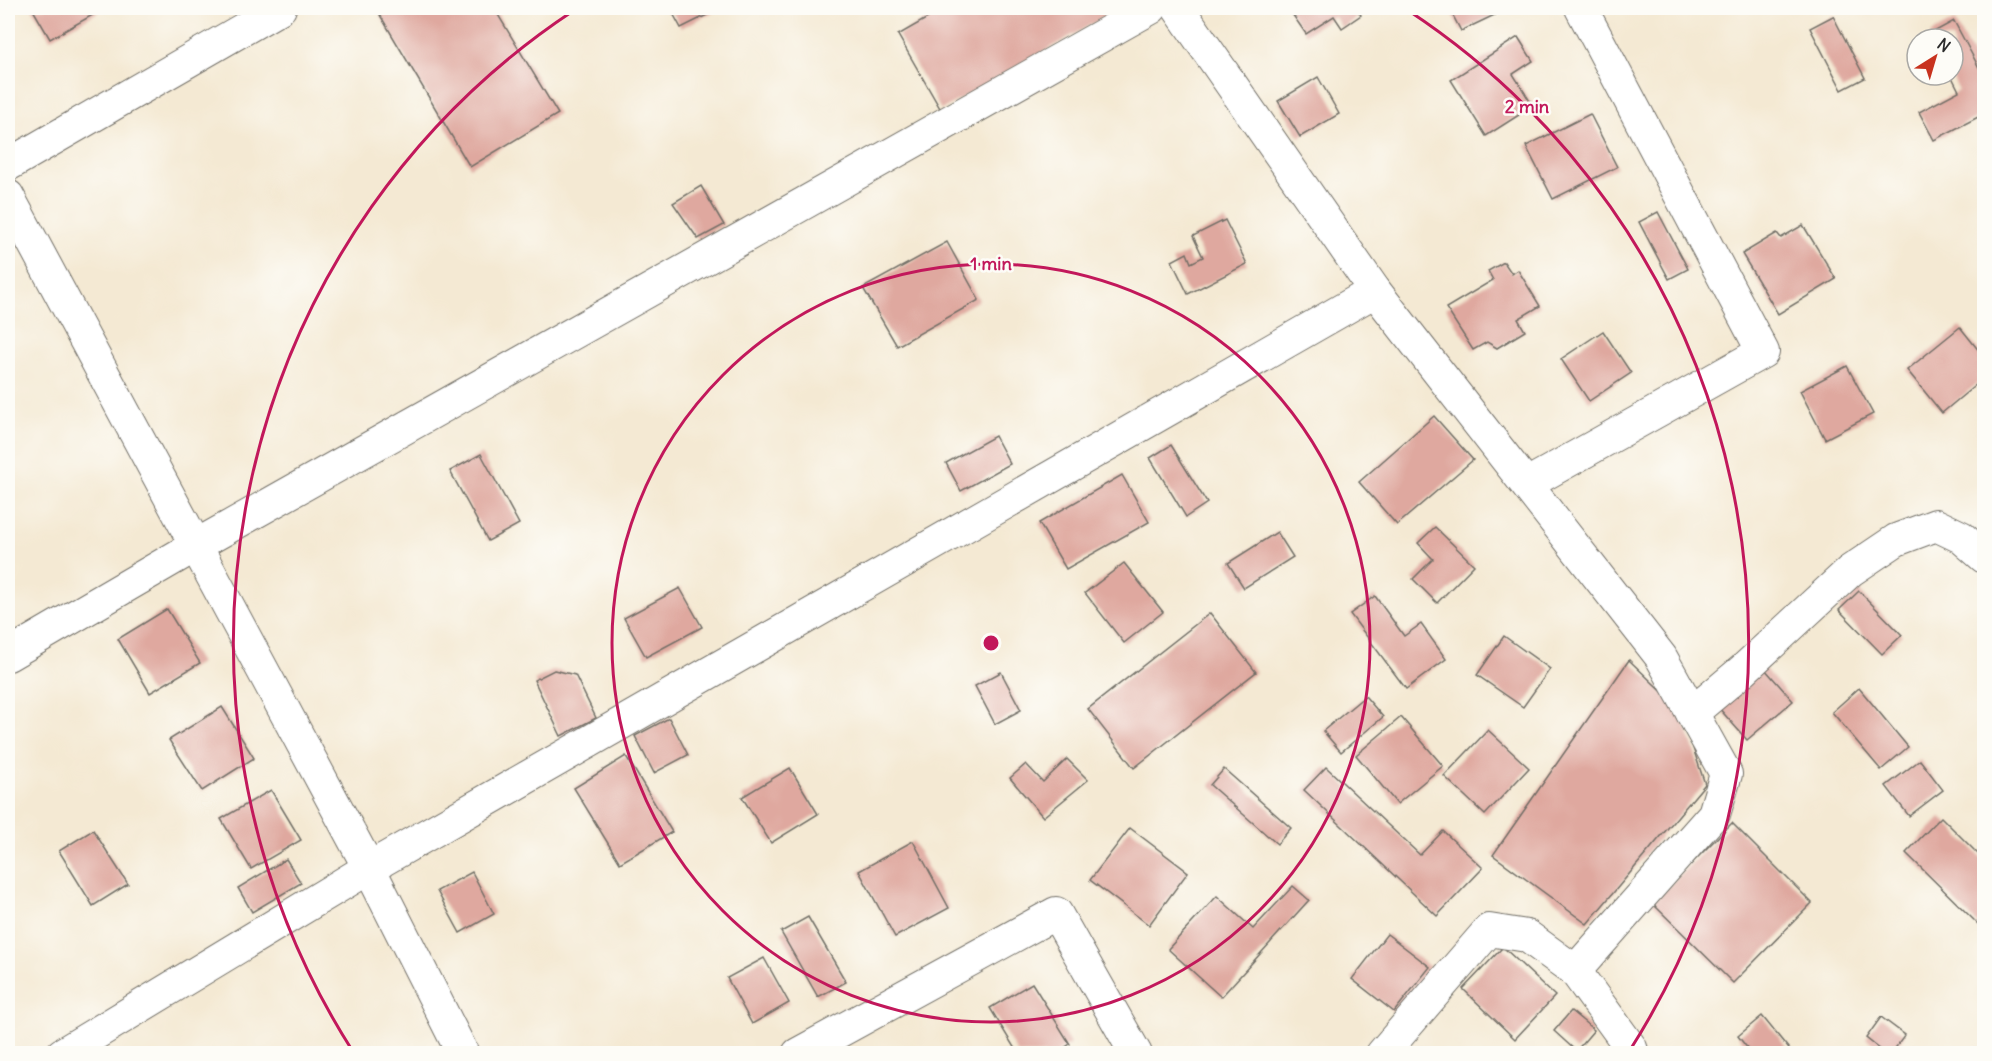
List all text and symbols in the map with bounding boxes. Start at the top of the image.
north arrow [1905,27,1965,87]
text: N [1934,34,1954,56]
text: 2 min [1505,95,1550,118]
text: 1 min [970,252,1012,275]
centre of rings [981,633,1001,653]

